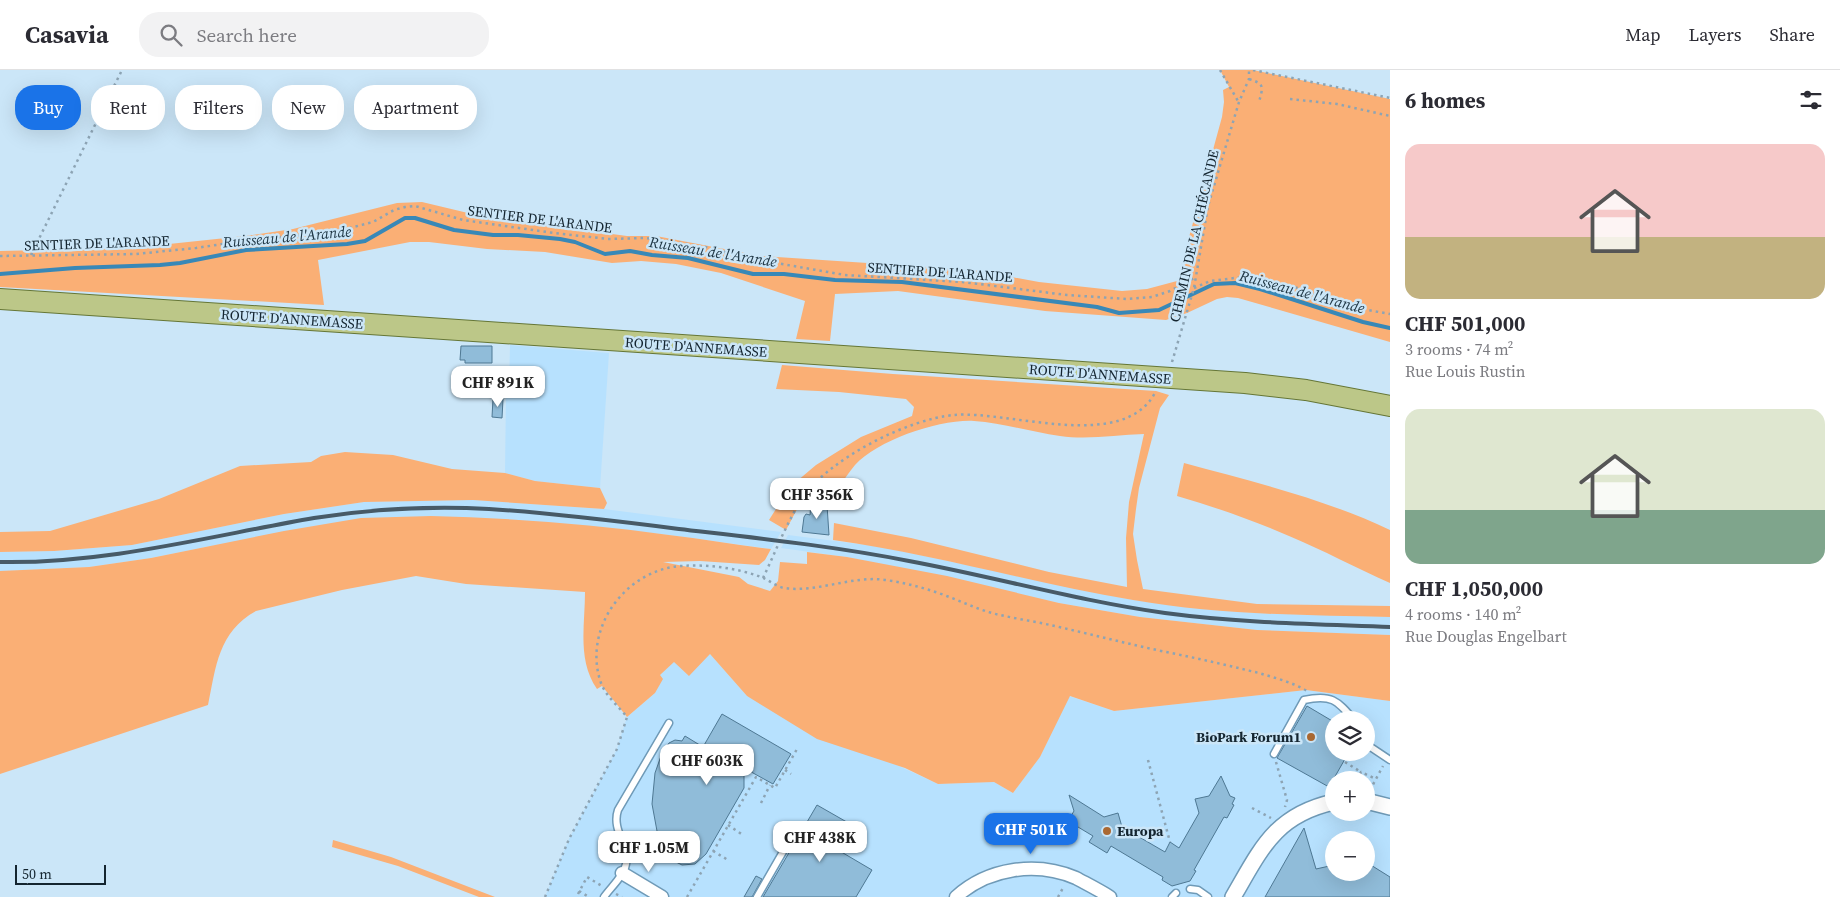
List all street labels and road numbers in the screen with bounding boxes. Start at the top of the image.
street label: CHEMIN DE LA CHÉCANDE [1164,148,1224,324]
street label: SENTIER DE L'ARANDE [467,200,613,238]
street label: SENTIER DE L'ARANDE [24,230,170,256]
street label: SENTIER DE L'ARANDE [867,257,1013,287]
street label: ROUTE D'ANNEMASSE [220,304,364,334]
street label: ROUTE D'ANNEMASSE [624,332,768,362]
street label: ROUTE D'ANNEMASSE [1028,359,1172,389]

